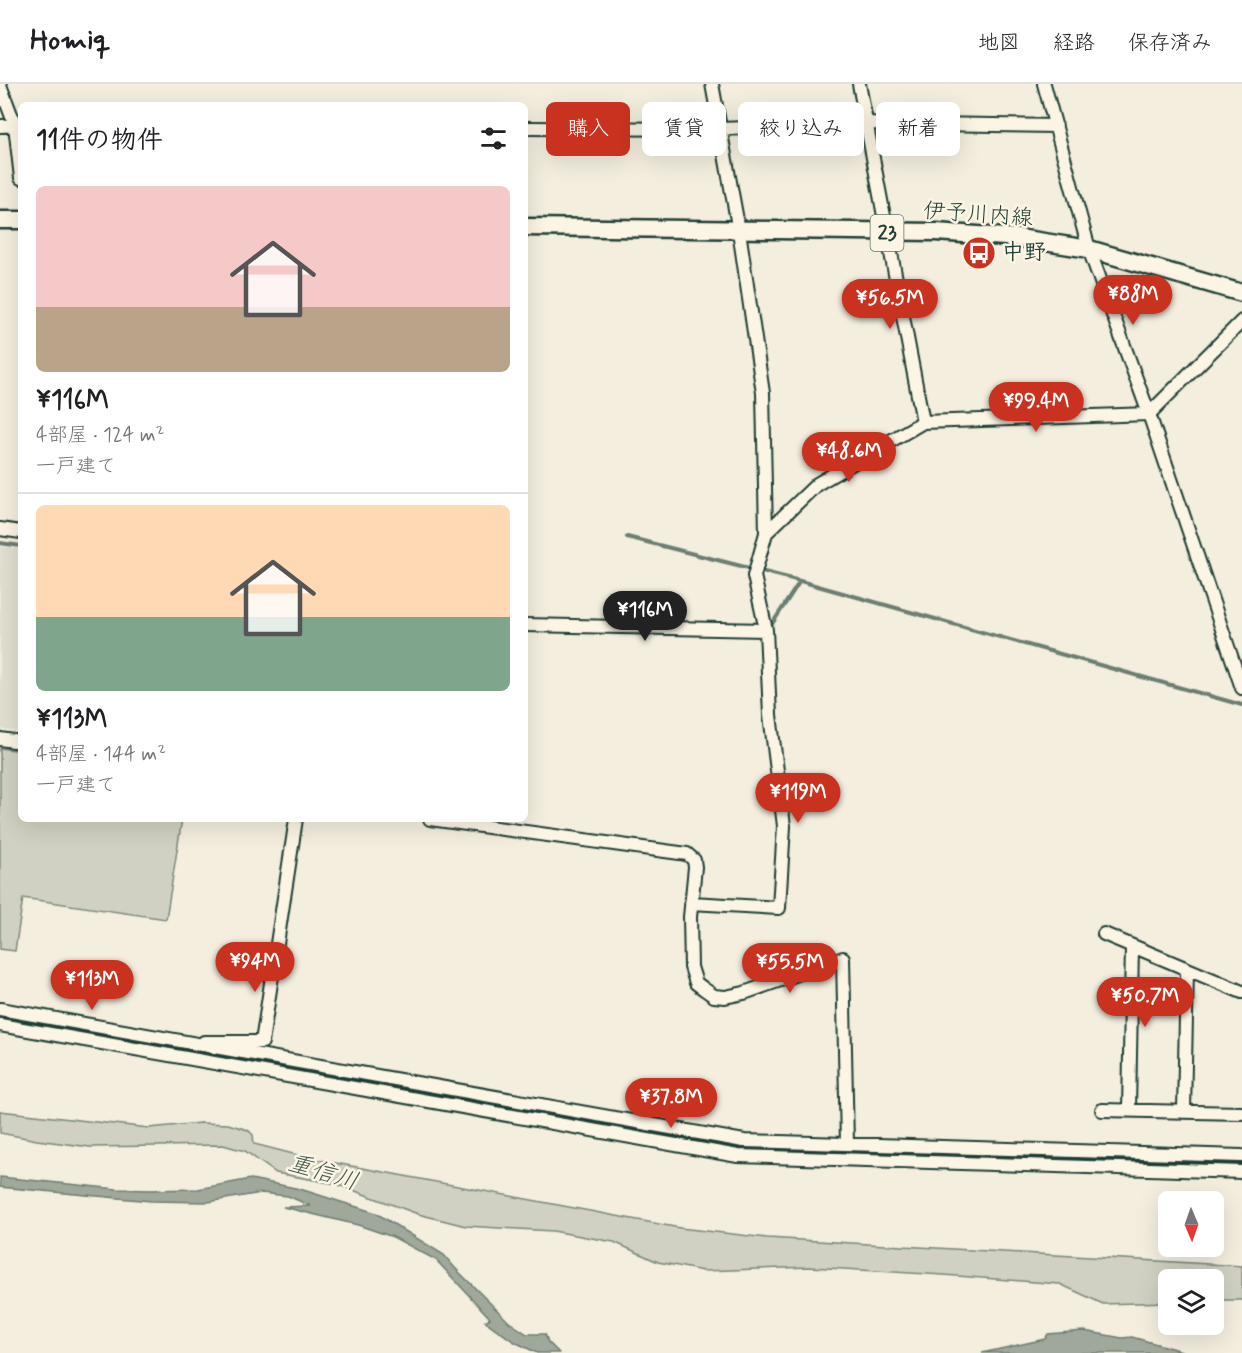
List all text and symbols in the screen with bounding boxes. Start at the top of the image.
text: Homiq [30,23,110,60]
text: 地図 [978,29,1020,57]
text: 経路 [1053,29,1095,57]
text: 保存済み [1128,29,1212,57]
chip: 購入 [546,102,630,156]
chip: 賃貸 [642,102,726,156]
chip: 絞り込み [738,102,864,156]
chip: 新着 [876,102,960,156]
icon: filters [477,122,510,155]
text: 11件の物件 [36,124,163,158]
street label: 伊予川内線 [922,197,1034,233]
road number: 23 [870,215,904,251]
icon: home [219,225,327,333]
bus stop icon: 中野 [961,235,997,271]
place label: 中野 [1002,239,1046,267]
pin: ¥88M [1097,275,1169,326]
pin: ¥56.5M [841,279,939,330]
text: ¥88M [1107,281,1159,308]
text: ¥56.5M [856,285,924,312]
pin: ¥99.4M [987,382,1085,433]
text: ¥116M [36,384,109,418]
text: ¥99.4M [1003,388,1069,415]
text: 4部屋 · 124 m² [36,422,164,449]
pin: ¥48.6M [800,432,898,483]
text: ¥48.6M [816,438,882,465]
text: 一戸建て [36,453,116,480]
icon: home [219,544,327,652]
pin: ¥116M [603,591,687,642]
text: ¥116M [617,597,673,624]
text: ¥113M [36,703,107,737]
text: 4部屋 · 144 m² [36,741,166,768]
text: 一戸建て [36,772,116,799]
pin: ¥119M [756,773,840,824]
text: ¥119M [769,779,827,806]
pin: ¥94M [219,942,291,993]
pin: ¥55.5M [741,943,839,994]
text: ¥94M [229,948,281,975]
text: ¥55.5M [756,949,824,976]
pin: ¥113M [50,960,134,1011]
text: ¥113M [65,966,119,993]
pin: ¥50.7M [1096,977,1194,1028]
text: ¥50.7M [1111,983,1179,1010]
pin: ¥37.8M [622,1078,720,1129]
text: ¥37.8M [639,1084,703,1111]
water label: 重信川 [284,1148,362,1198]
north arrow [1158,1191,1224,1257]
map controls [1158,1191,1224,1335]
button: layers [1158,1269,1224,1335]

